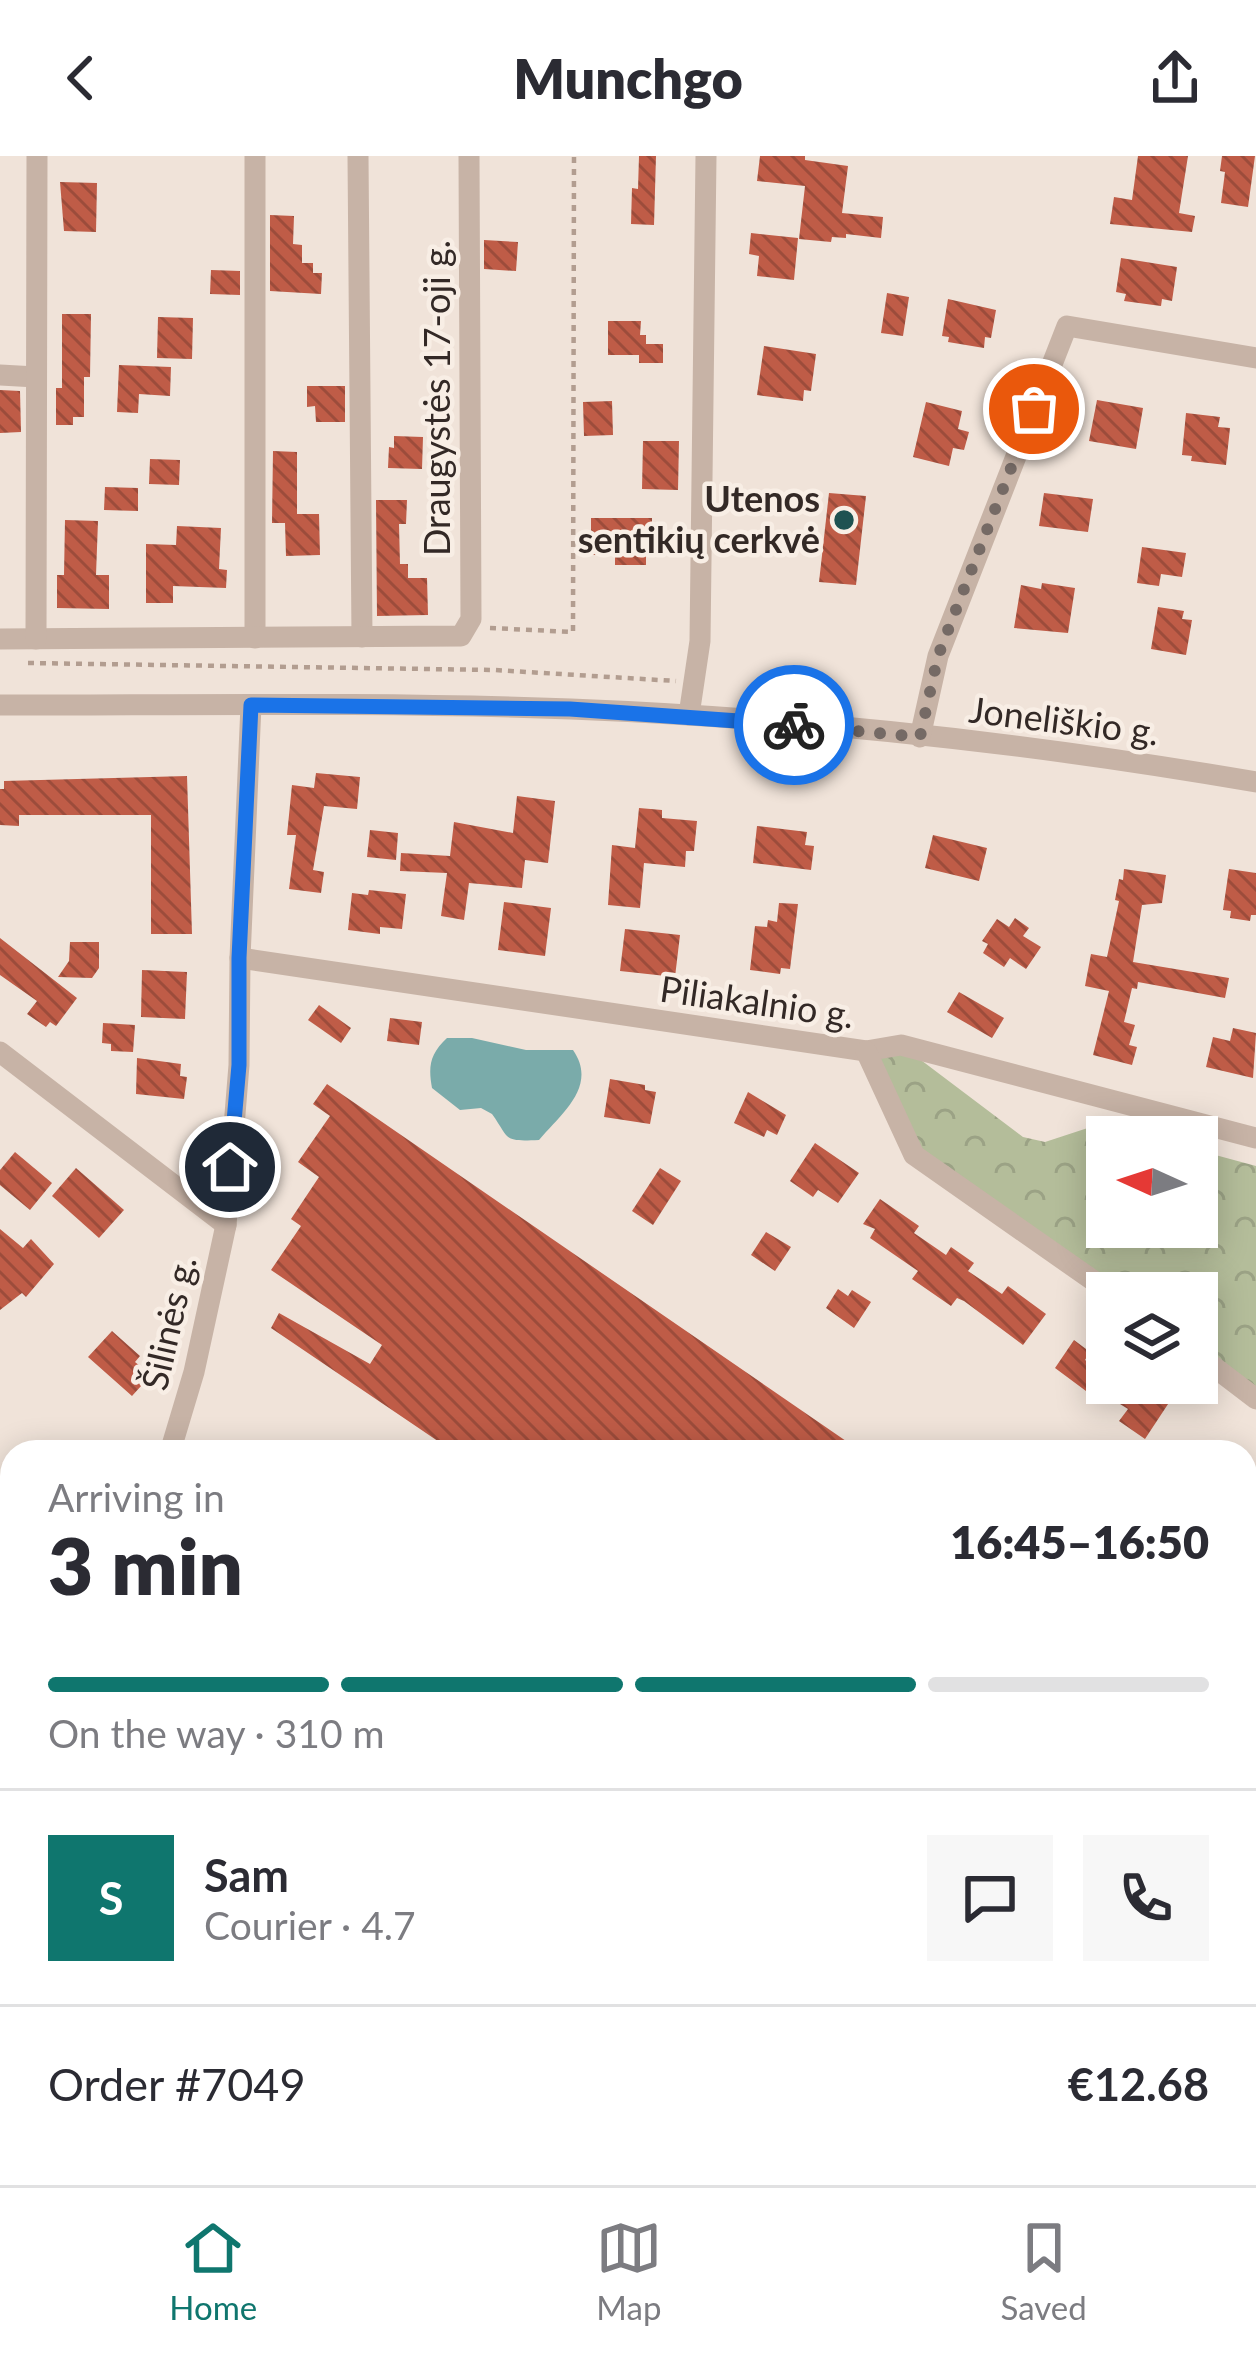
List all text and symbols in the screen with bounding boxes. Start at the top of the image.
icon: back [48,45,114,111]
icon: share [1142,45,1208,111]
text: Munchgo [513,46,743,111]
street label: Draugystės 17-oji g. [414,240,458,556]
pin [983,358,1085,460]
icon: bag [1001,376,1067,442]
place label: Utenos sentikių cerkvė [578,476,820,561]
marker: Utenos sentikių cerkvė [831,507,857,533]
courier [734,665,854,785]
street label: Joneliškio g. [967,687,1161,753]
icon: bike [761,692,827,758]
street label: Piliakalnio g. [657,966,857,1036]
pin [179,1116,281,1218]
north arrow [1086,1116,1218,1248]
map controls [1086,1116,1218,1404]
icon: home [197,1134,263,1200]
street label: Šilinės g. [131,1251,205,1394]
button: layers [1086,1272,1218,1404]
text: Arriving in [48,1474,225,1520]
text: 16:45–16:50 [950,1515,1209,1569]
text: 3 min [48,1518,243,1612]
text: On the way · 310 m [48,1710,385,1756]
button: chat [927,1835,1053,1961]
button: phone [1083,1835,1209,1961]
text: Sam [204,1848,289,1902]
text: S [99,1871,123,1925]
text: Courier · 4.7 [204,1902,416,1948]
text: Order #7049 [48,2057,306,2111]
text: €12.68 [1068,2057,1209,2111]
tab: Home [169,2215,257,2327]
tab: Map [596,2215,662,2327]
tab: Saved [1000,2215,1087,2327]

